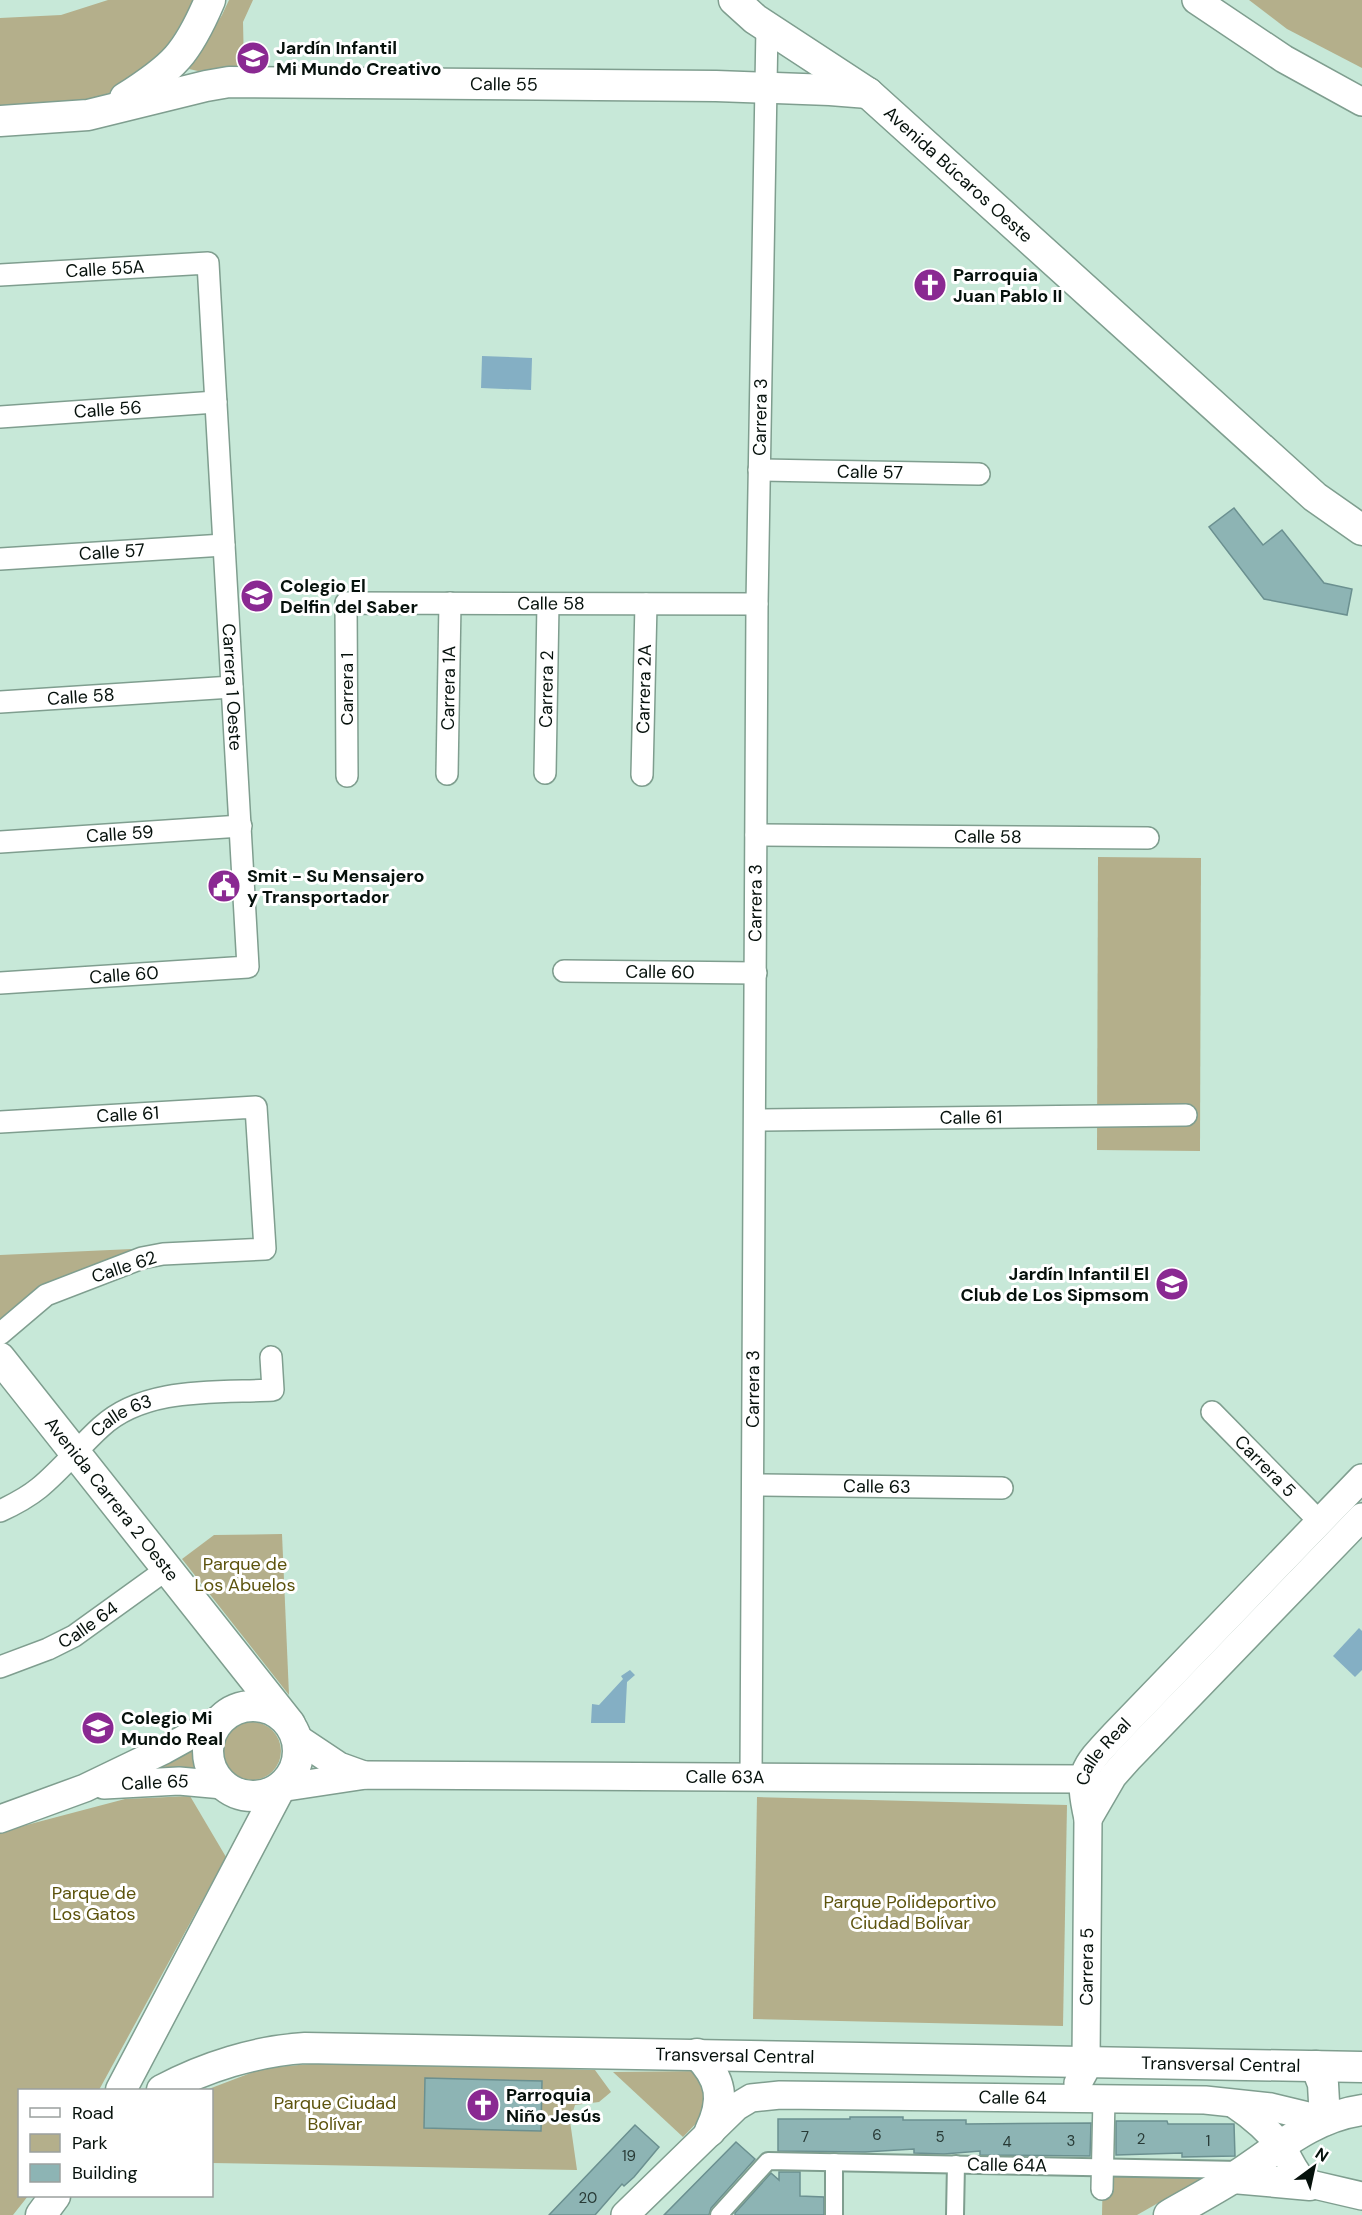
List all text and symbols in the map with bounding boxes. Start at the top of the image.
place label: Jardín Infantil Mi Mundo Creativo [276,36,442,81]
school or university icon: Jardín Infantil Mi Mundo Creativo [235,40,271,76]
street label: Calle 55 [470,72,538,97]
street label: Avenida Búcaros Oeste [879,101,1038,248]
street label: Calle 55A [65,255,145,283]
place label: Parroquia Juan Pablo II [953,263,1062,308]
church icon: Parroquia Juan Pablo II [912,267,948,303]
street label: Carrera 3 [748,378,773,456]
street label: Calle 56 [73,395,143,424]
street label: Calle 57 [837,459,903,485]
street label: Calle 57 [78,538,146,566]
place label: Colegio El Delfin del Saber [280,574,418,619]
school or university icon: Colegio El Delfin del Saber [239,578,275,614]
street label: Calle 58 [517,591,585,616]
street label: Carrera 1 Oeste [216,623,248,751]
street label: Carrera 2A [631,644,657,734]
street label: Carrera 1A [436,645,461,731]
street label: Carrera 2 [534,650,559,728]
street label: Carrera 1 [335,653,359,725]
street label: Calle 58 [46,683,115,711]
street label: Calle 59 [85,820,154,848]
street label: Calle 58 [954,825,1022,849]
place label: Smit - Su Mensajero y Transportador [247,864,425,909]
street label: Carrera 3 [743,864,768,942]
public building icon: Smit - Su Mensajero y Transportador [206,868,242,904]
street label: Calle 60 [625,960,695,984]
street label: Calle 60 [89,961,159,989]
street label: Calle 61 [96,1101,160,1128]
street label: Calle 61 [939,1105,1002,1130]
street label: Calle 62 [88,1245,160,1289]
place label: Jardín Infantil El Club de Los Sipmsom [961,1262,1149,1307]
school or university icon: Jardín Infantil El Club de Los Sipmsom [1154,1266,1190,1302]
street label: Carrera 3 [741,1350,765,1428]
street label: Calle 63 [85,1389,155,1443]
street label: Avenida Carrera 2 Oeste [39,1412,184,1586]
street label: Carrera 5 [1229,1430,1301,1503]
street label: Calle 63 [843,1474,911,1499]
park label: Parque de Los Abuelos [194,1552,296,1597]
street label: Calle 64 [54,1596,123,1654]
place label: Colegio Mi Mundo Real [121,1706,223,1751]
school or university icon: Colegio Mi Mundo Real [80,1710,116,1746]
street label: Calle Real [1071,1713,1136,1787]
street label: Calle 63A [685,1765,765,1789]
street label: Calle 65 [120,1769,190,1796]
park label: Parque de Los Gatos [52,1881,136,1926]
park label: Parque Polideportivo Ciudad Bolívar [824,1890,996,1935]
street label: Carrera 5 [1074,1928,1099,2006]
street label: Transversal Central [655,2042,815,2069]
street label: Transversal Central [1141,2051,1300,2078]
place label: Parroquia Niño Jesús [506,2083,601,2128]
street label: Calle 64 [978,2085,1047,2110]
church icon: Parroquia Niño Jesús [465,2087,501,2123]
legend [18,2089,213,2197]
park label: Parque Ciudad Bolívar [274,2091,396,2136]
text: Road [72,2101,114,2125]
house number: 6 [872,2125,882,2145]
house number: 7 [801,2127,809,2147]
house number: 5 [935,2127,945,2147]
house number: 2 [1137,2129,1145,2149]
text: Park [72,2131,108,2155]
house number: 3 [1067,2131,1075,2151]
house number: 1 [1206,2131,1210,2151]
house number: 4 [1002,2132,1012,2152]
north arrow [1284,2137,1344,2197]
text: N [1311,2143,1333,2167]
house number: 19 [622,2146,636,2166]
street label: Calle 64A [967,2152,1047,2178]
text: Building [72,2161,137,2185]
house number: 20 [579,2188,597,2208]

